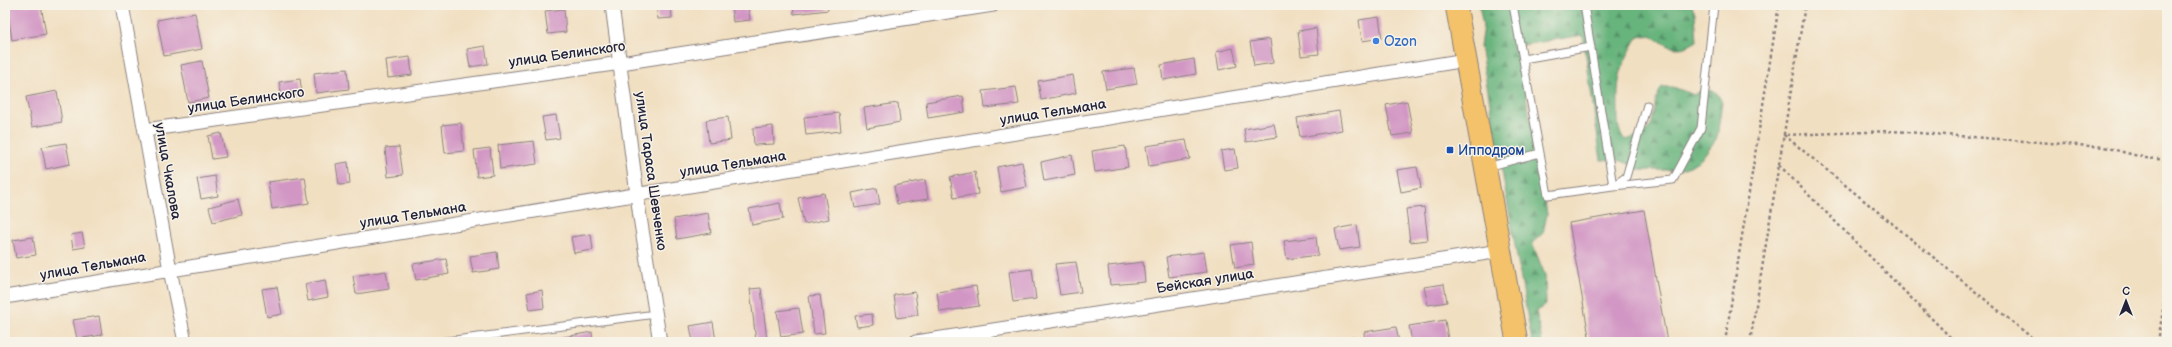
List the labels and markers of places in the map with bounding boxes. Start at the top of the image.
place label: Ozon [1384,33,1417,50]
marker: Ozon [1371,36,1381,46]
place label: Ипподром [1458,142,1524,159]
marker: Ипподром [1445,145,1455,155]

